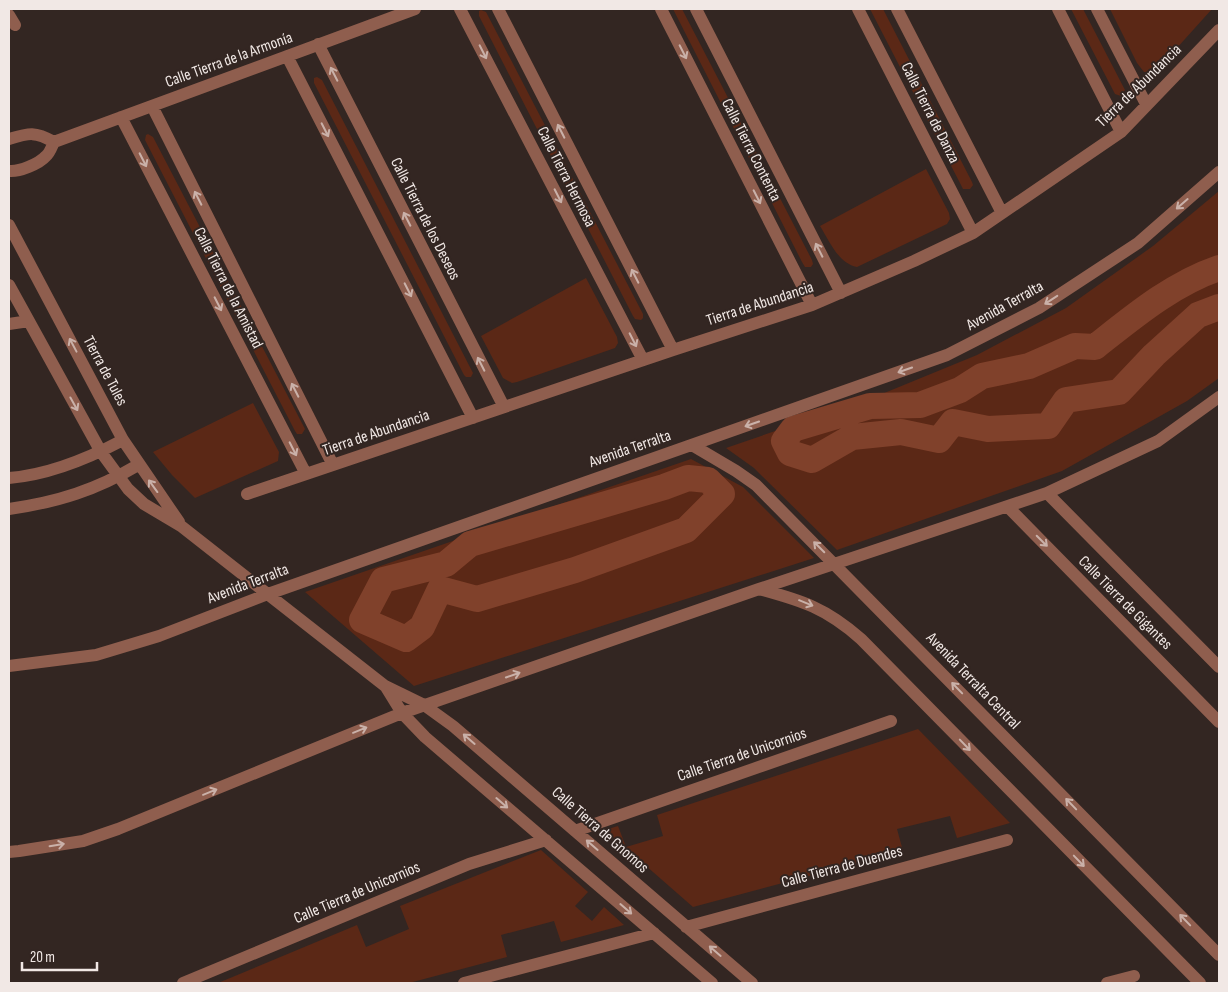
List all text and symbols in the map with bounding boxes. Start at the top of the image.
street label: Calle Tierra de la Armonía [163,28,295,92]
street label: Tierra de Abundancia [1092,40,1186,132]
one-way arrow [479,44,488,59]
one-way arrow [679,44,688,59]
street label: Calle Tierra de Danza [896,59,964,167]
one-way arrow [329,67,339,82]
street label: Calle Tierra Contenta [717,96,785,204]
one-way arrow [321,122,330,137]
street label: Calle Tierra Hermosa [533,124,599,230]
one-way arrow [556,124,565,139]
one-way arrow [139,152,148,167]
street label: Calle Tierra de los Deseos [386,155,464,283]
one-way arrow [554,188,563,203]
one-way arrow [753,189,762,204]
one-way arrow [193,191,202,206]
one-way arrow [1176,199,1189,210]
one-way arrow [402,212,412,227]
street label: Calle Tierra de la Amistad [189,224,267,352]
one-way arrow [814,242,824,257]
one-way arrow [630,268,640,283]
street label: Avenida Terralta [962,277,1047,335]
street label: Tierra de Abundancia [704,278,816,330]
one-way arrow [403,283,413,298]
one-way arrow [1045,295,1059,305]
one-way arrow [213,297,223,312]
street label: Tierra de Tules [79,333,131,409]
one-way arrow [628,333,638,348]
one-way arrow [68,338,78,353]
one-way arrow [476,357,485,372]
one-way arrow [898,366,914,375]
one-way arrow [290,383,299,398]
one-way arrow [70,397,80,411]
street label: Tierra de Abundancia [320,406,432,460]
one-way arrow [744,419,760,429]
street label: Avenida Terralta [586,426,673,472]
one-way arrow [288,441,298,456]
one-way arrow [148,480,159,493]
one-way arrow [1036,535,1048,548]
one-way arrow [812,541,825,553]
street label: Calle Tierra de Gigantes [1074,552,1176,654]
street label: Avenida Terralta [204,560,291,609]
one-way arrow [798,599,813,608]
street label: Avenida Terralta Central [921,628,1024,733]
one-way arrow [505,669,521,679]
one-way arrow [951,682,963,694]
street label: Calle Tierra de Unicornios [675,724,809,786]
one-way arrow [352,725,367,734]
one-way arrow [462,733,475,745]
one-way arrow [959,738,971,751]
street label: Calle Tierra de Gnomos [548,783,652,877]
one-way arrow [202,786,217,796]
one-way arrow [496,797,509,808]
one-way arrow [1065,798,1077,810]
one-way arrow [585,839,598,851]
one-way arrow [49,840,65,850]
street label: Calle Tierra de Duendes [779,842,905,892]
one-way arrow [1073,854,1085,867]
street label: Calle Tierra de Unicornios [291,858,423,928]
one-way arrow [619,903,632,914]
one-way arrow [1179,914,1191,926]
scale bar [22,940,98,972]
one-way arrow [708,946,721,957]
text: 20 m [30,948,55,967]

